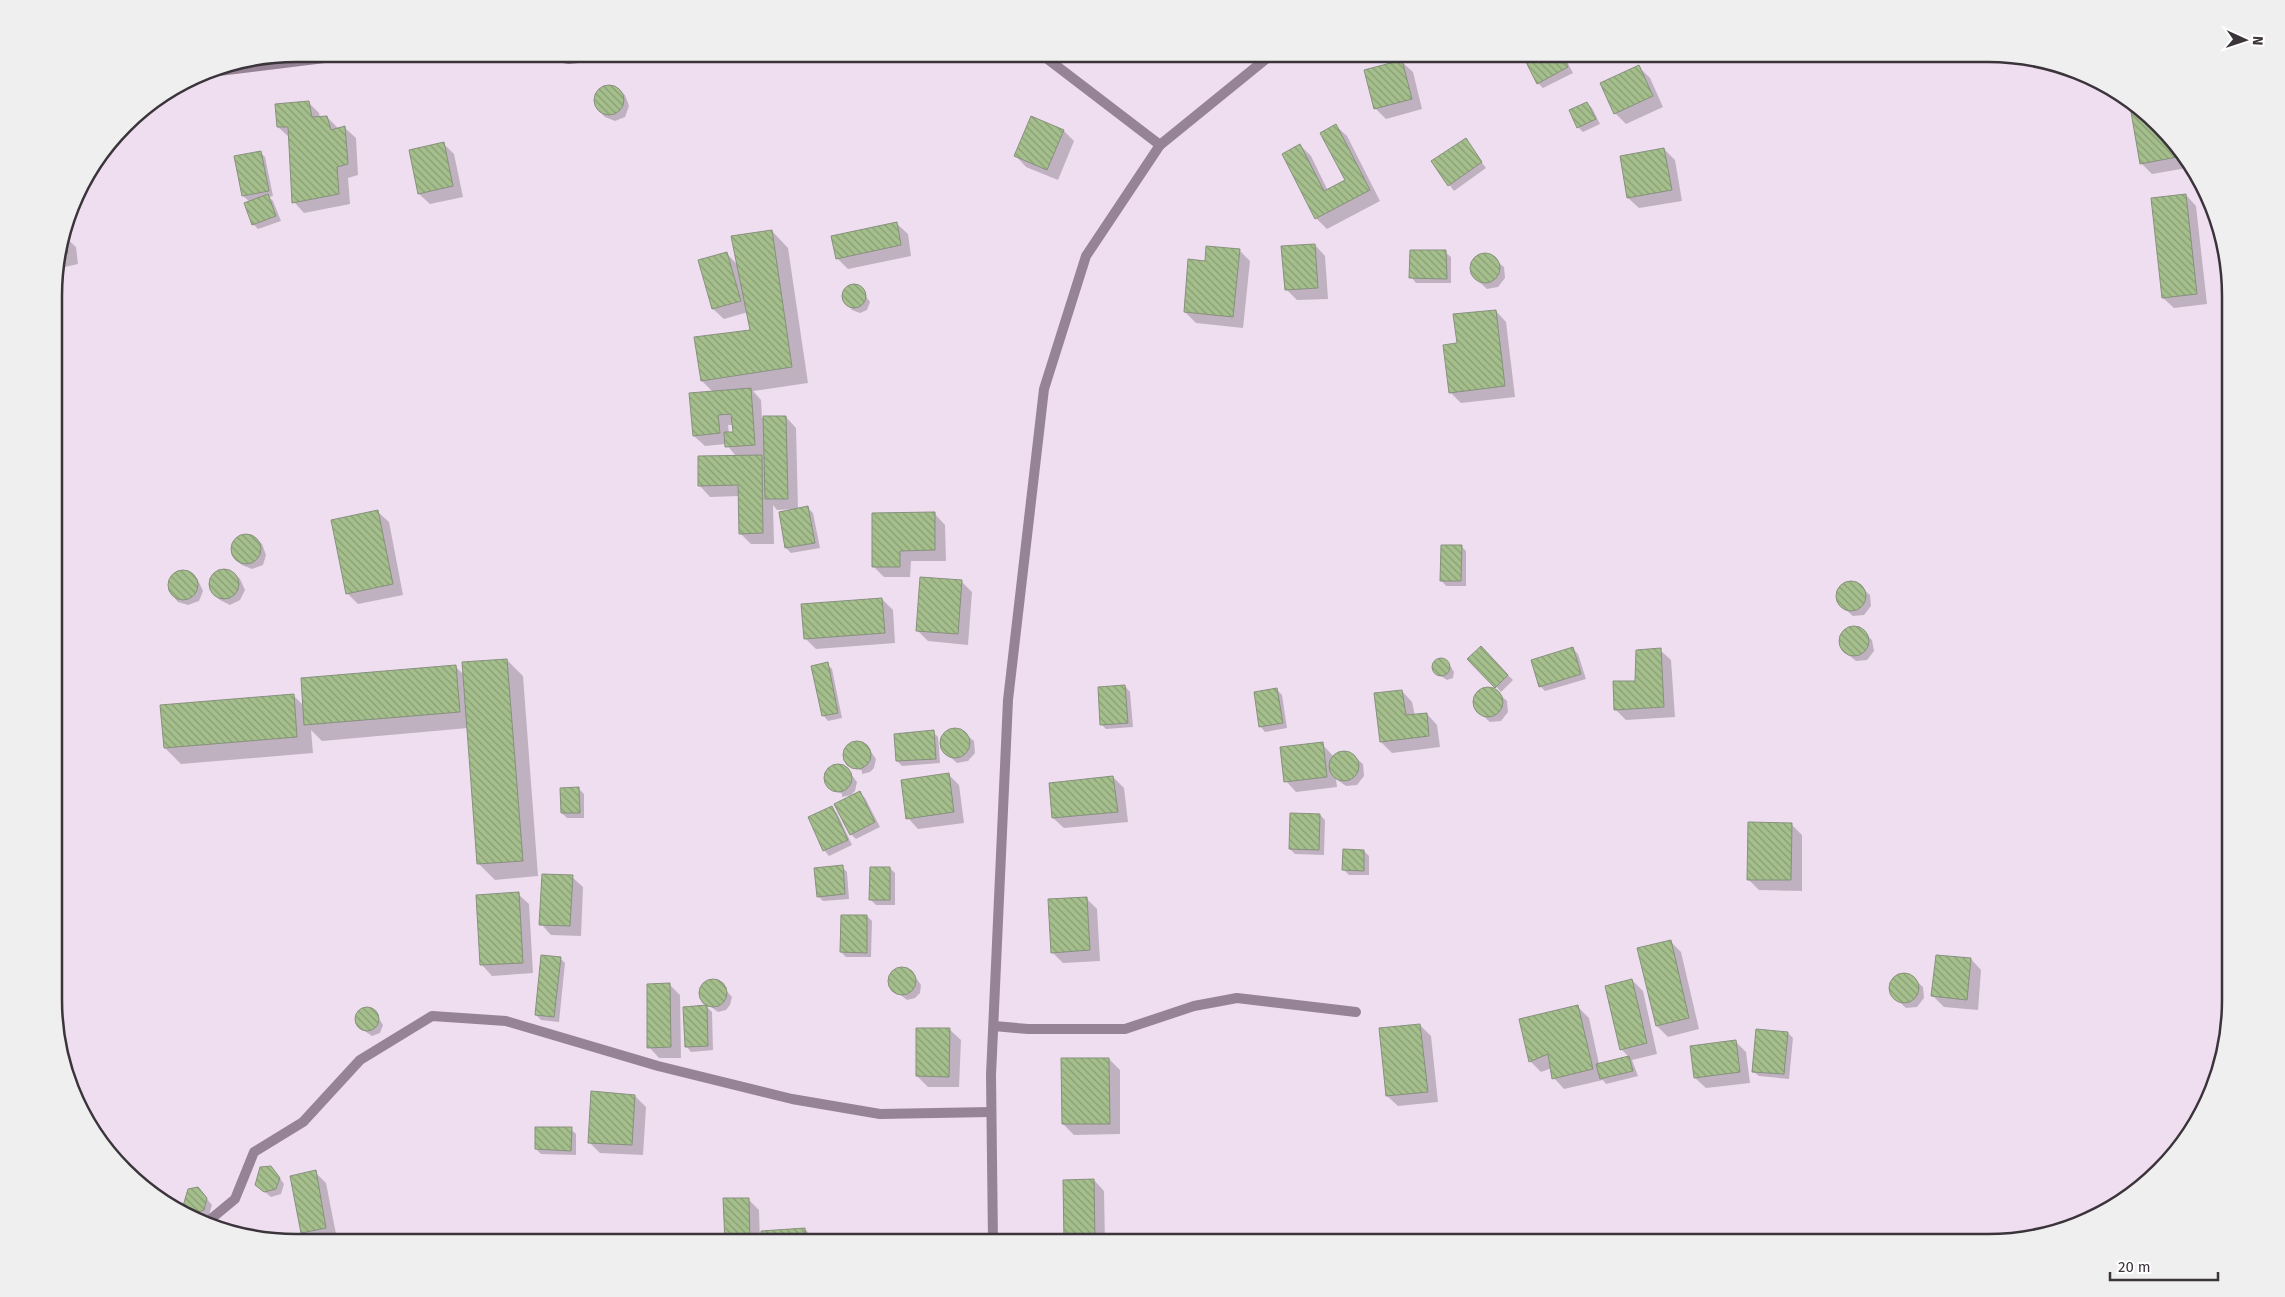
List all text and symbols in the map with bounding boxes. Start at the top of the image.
north arrow [2220,15,2270,65]
text: N [2249,36,2266,46]
scale bar [2110,1250,2218,1282]
text: 20 m [2118,1258,2151,1276]

